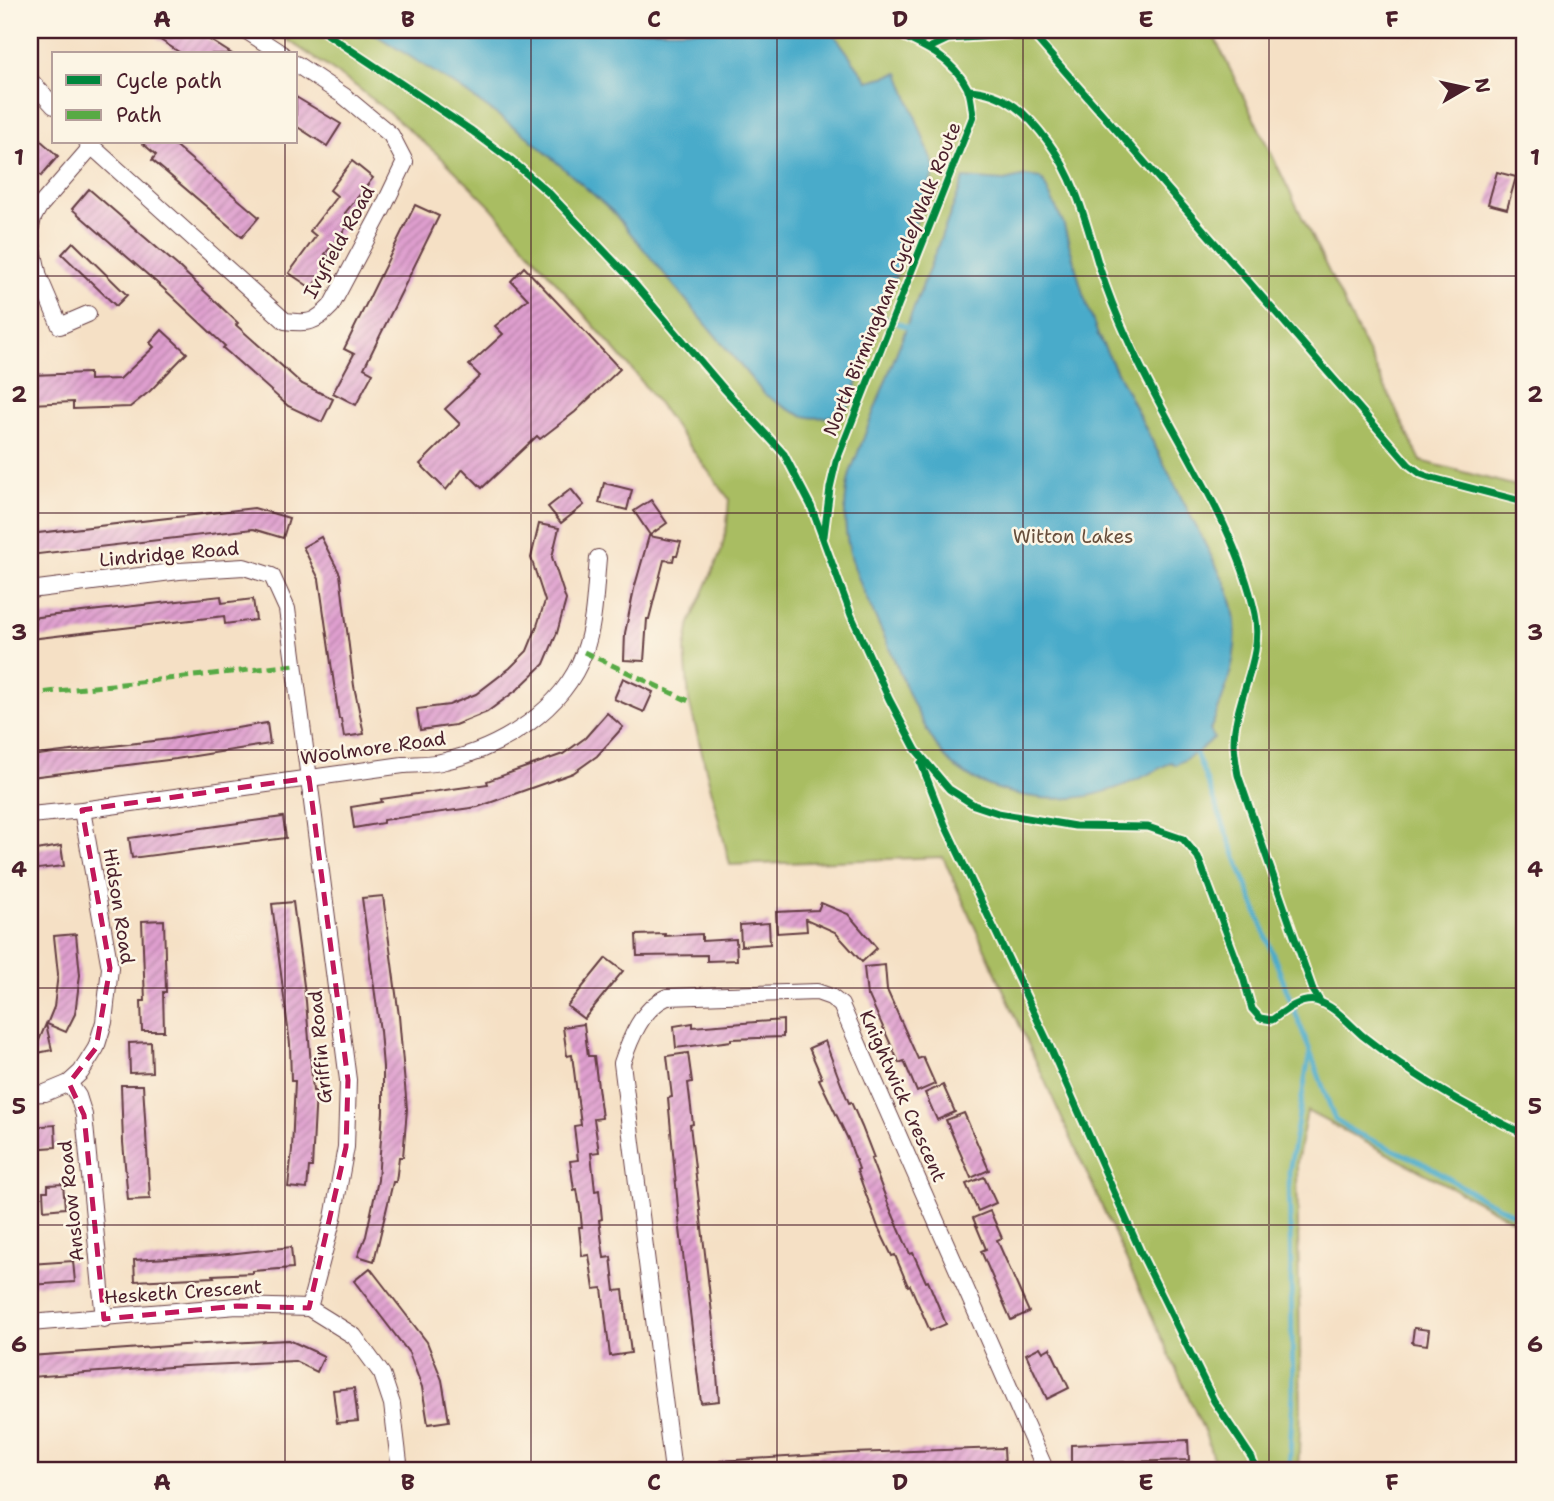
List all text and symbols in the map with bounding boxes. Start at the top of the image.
text: A [153,4,171,34]
text: B [401,4,415,34]
text: C [647,4,661,34]
text: D [892,4,908,34]
text: E [1138,4,1154,34]
text: F [1385,4,1399,34]
legend [52,52,298,144]
north arrow [1432,52,1502,122]
text: Cycle path [116,67,222,95]
text: N [1469,76,1496,95]
text: Path [116,101,162,129]
street label: North Birmingham Cycle/Walk Route [817,118,967,440]
text: 1 [14,142,24,172]
text: 1 [1530,142,1540,172]
street label: Ivyfield Road [298,181,380,303]
text: 2 [11,379,27,409]
text: 2 [1527,379,1543,409]
park label: Witton Lakes [1013,524,1133,549]
street label: Lindridge Road [98,535,240,573]
text: 3 [11,617,27,647]
text: 3 [1527,617,1543,647]
street label: Woolmore Road [299,725,447,771]
street label: Hidson Road [97,846,141,966]
text: 4 [11,854,27,884]
text: 4 [1527,854,1543,884]
street label: Griffin Road [303,989,337,1105]
street label: Knightwick Crescent [854,1006,952,1186]
text: 5 [12,1091,26,1121]
text: 5 [1528,1091,1542,1121]
street label: Anslow Road [52,1139,90,1263]
street label: Hesketh Crescent [103,1274,263,1310]
text: 6 [11,1329,27,1359]
text: 6 [1527,1329,1543,1359]
text: A [153,1467,171,1497]
text: B [401,1467,415,1497]
text: C [647,1467,661,1497]
text: D [892,1467,908,1497]
text: E [1138,1467,1154,1497]
text: F [1385,1467,1399,1497]

